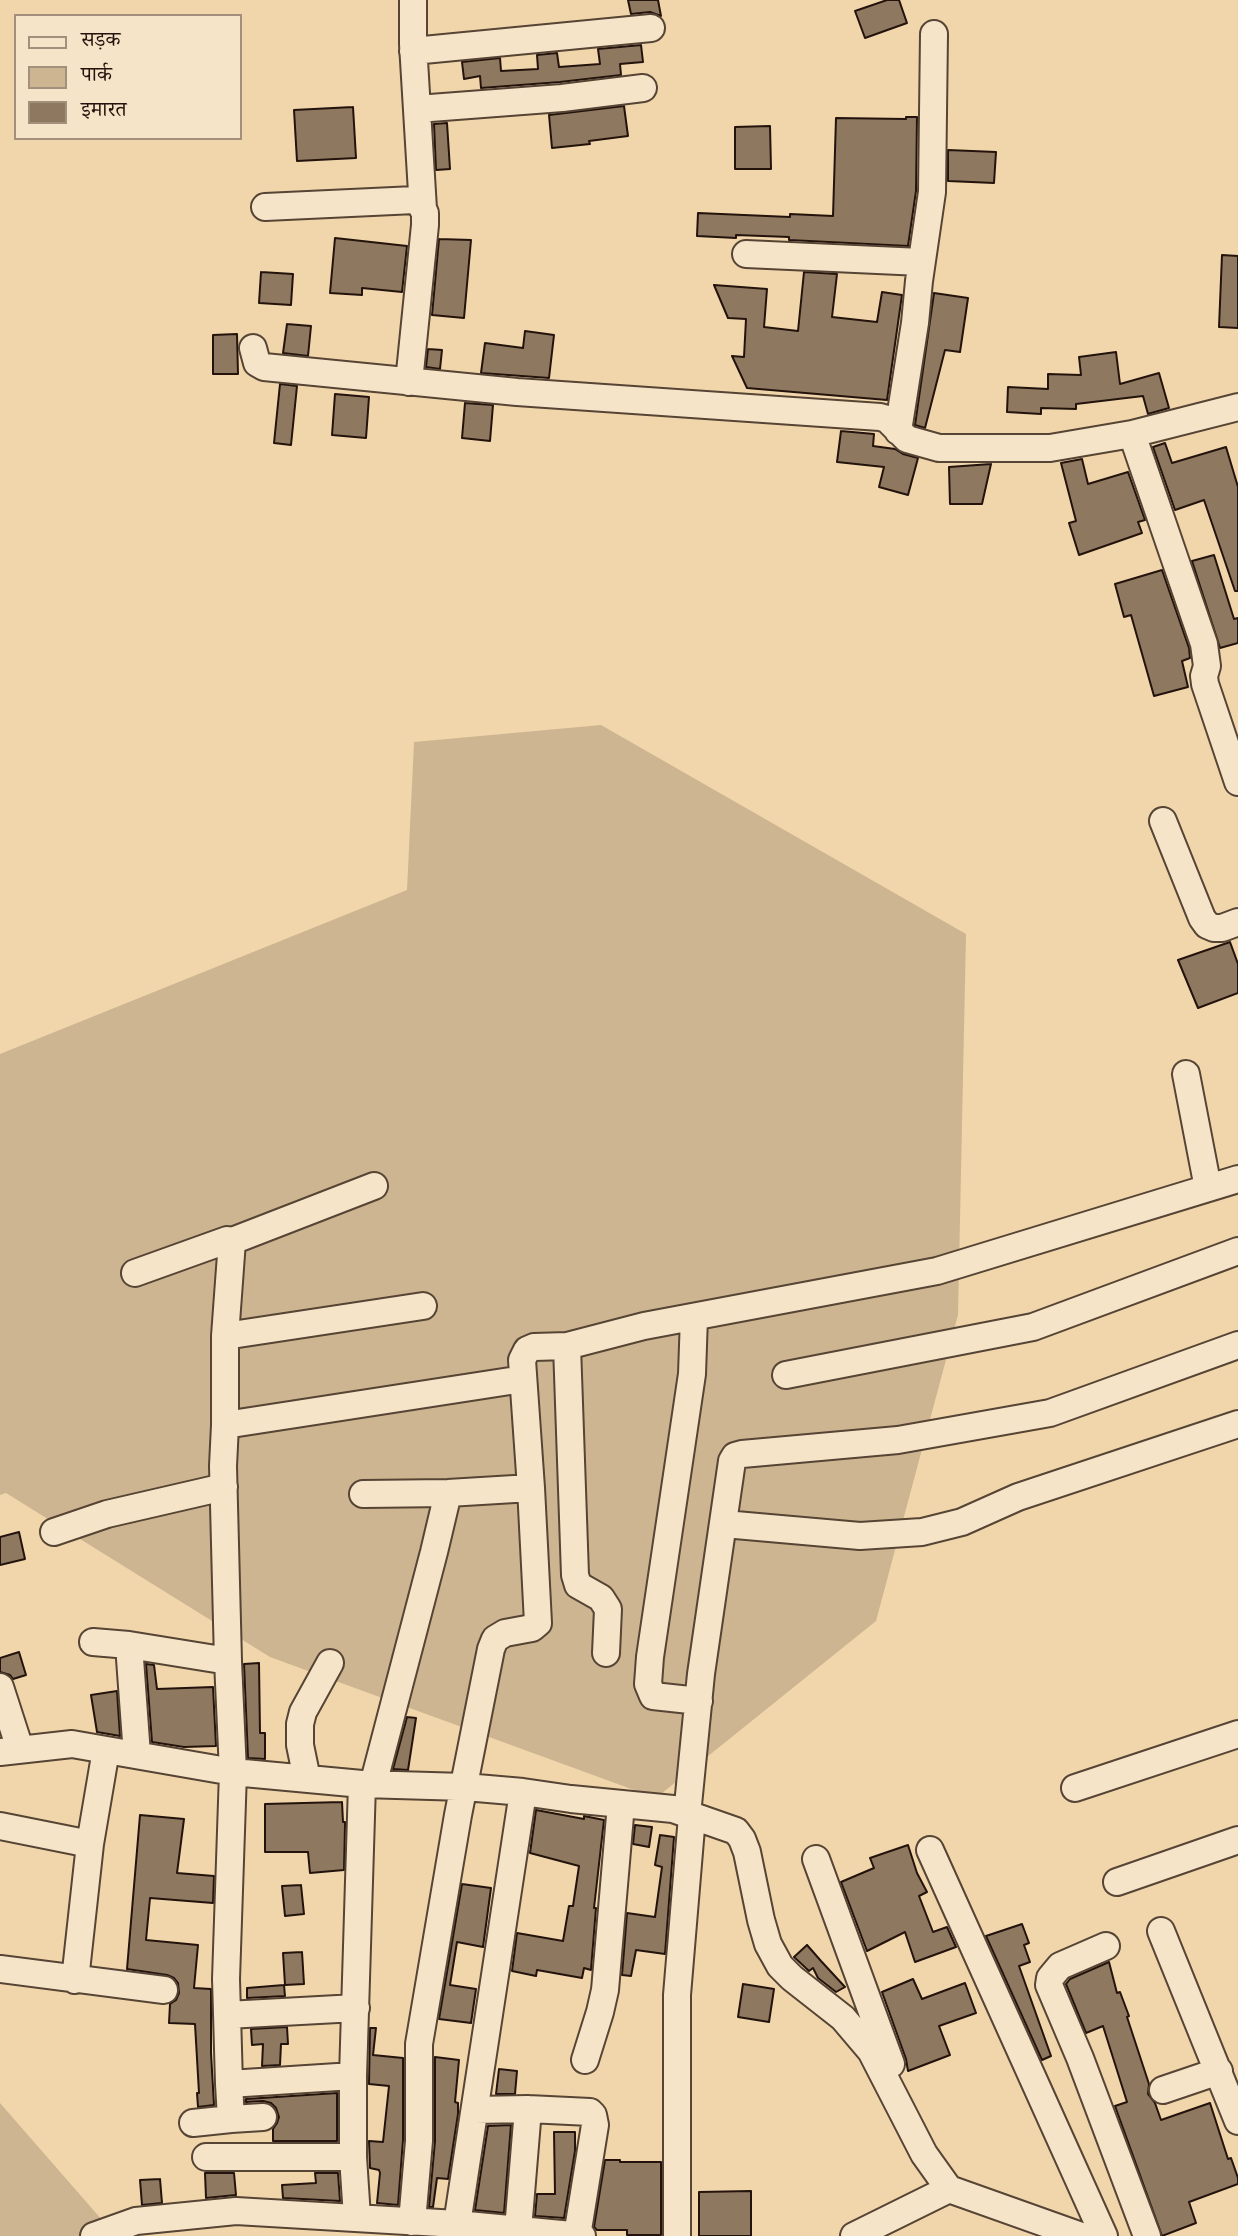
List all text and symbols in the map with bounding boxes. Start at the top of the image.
legend [14,14,242,140]
text: सड़क [81,30,120,51]
text: पार्क [81,65,112,86]
text: इमारत [81,100,127,121]

